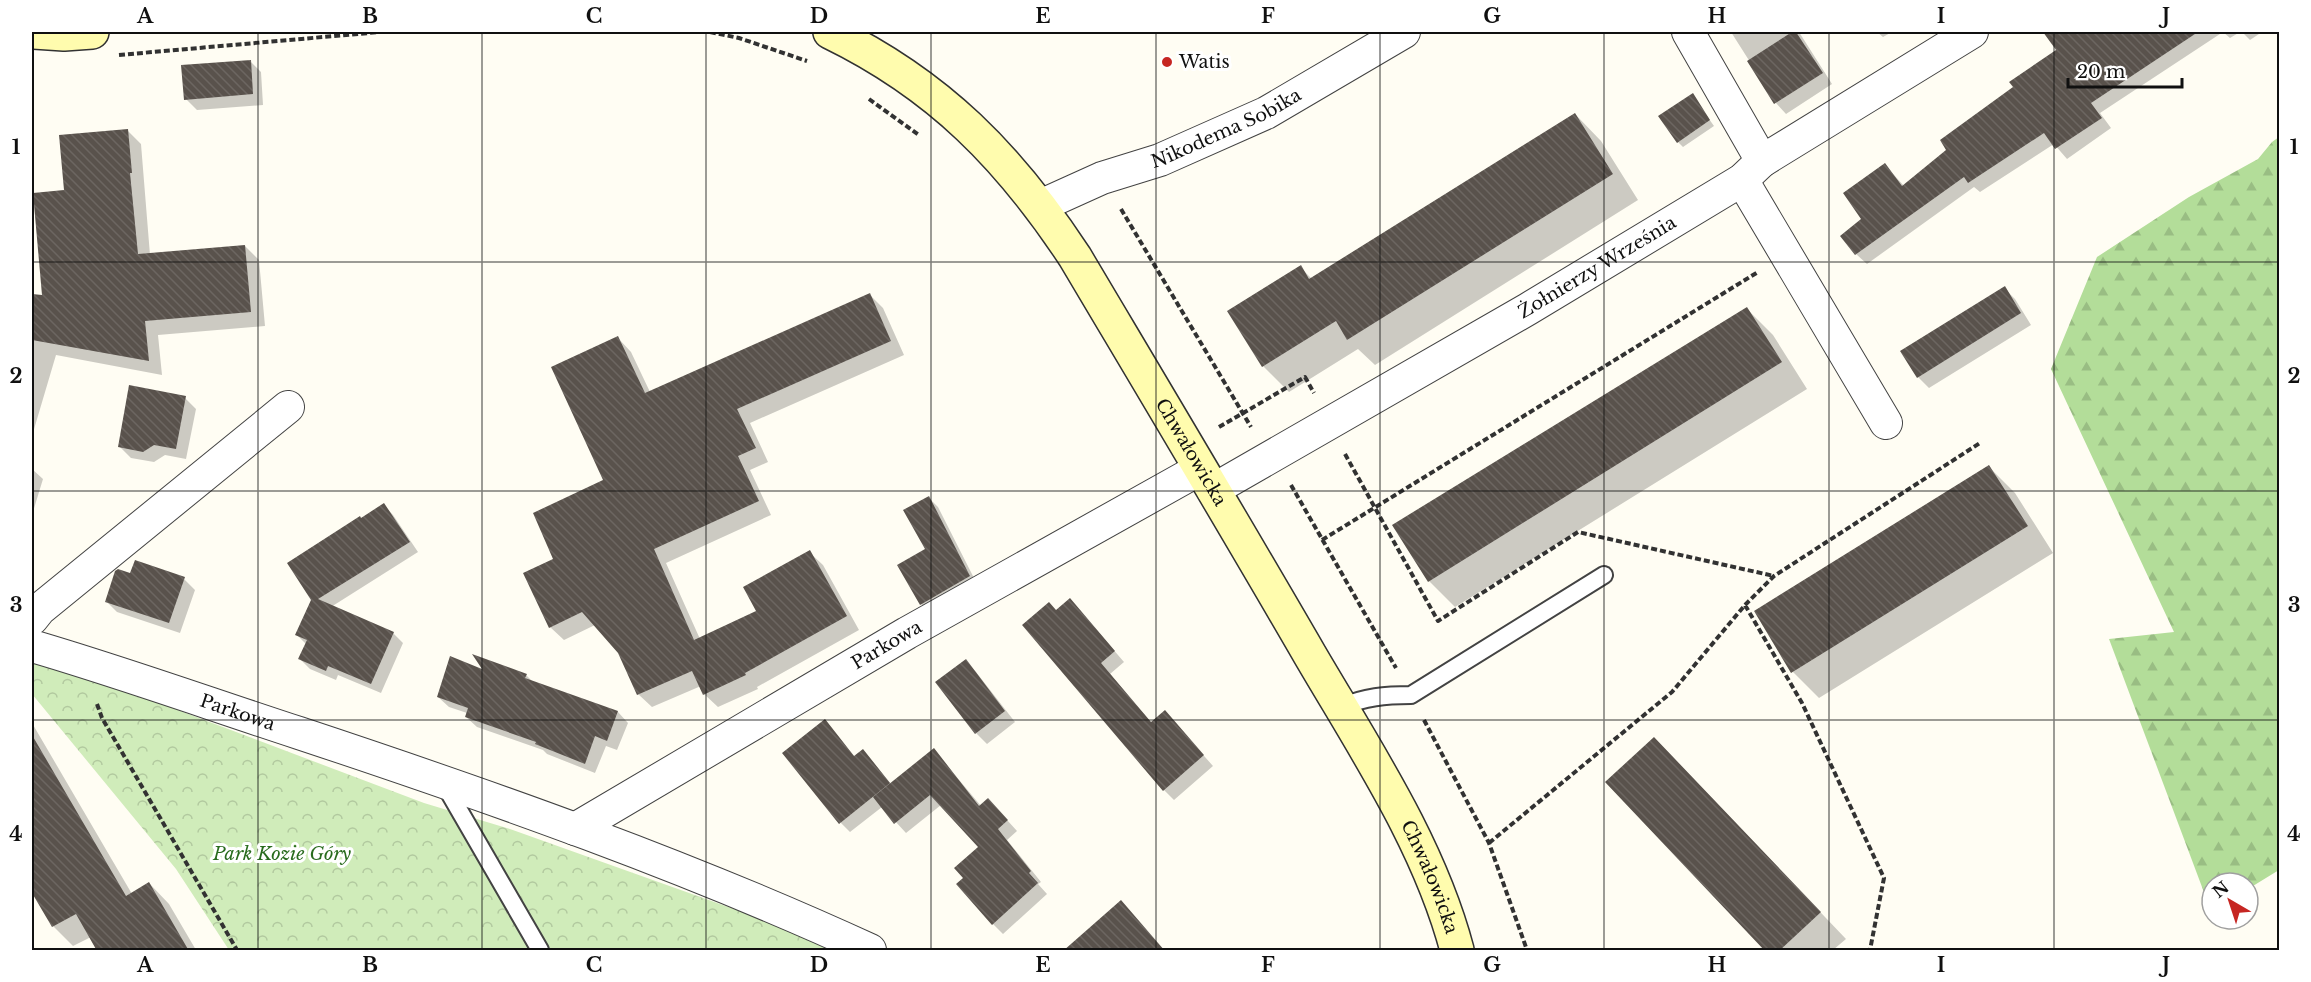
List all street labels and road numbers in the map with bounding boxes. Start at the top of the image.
street label: Nikodema Sobika [1149,84,1305,173]
street label: Żołnierzy Września [1514,211,1680,323]
street label: Chwałowicka [1151,394,1231,510]
street label: Parkowa [848,616,926,674]
street label: Parkowa [197,690,278,735]
street label: Chwałowicka [1396,817,1463,937]

